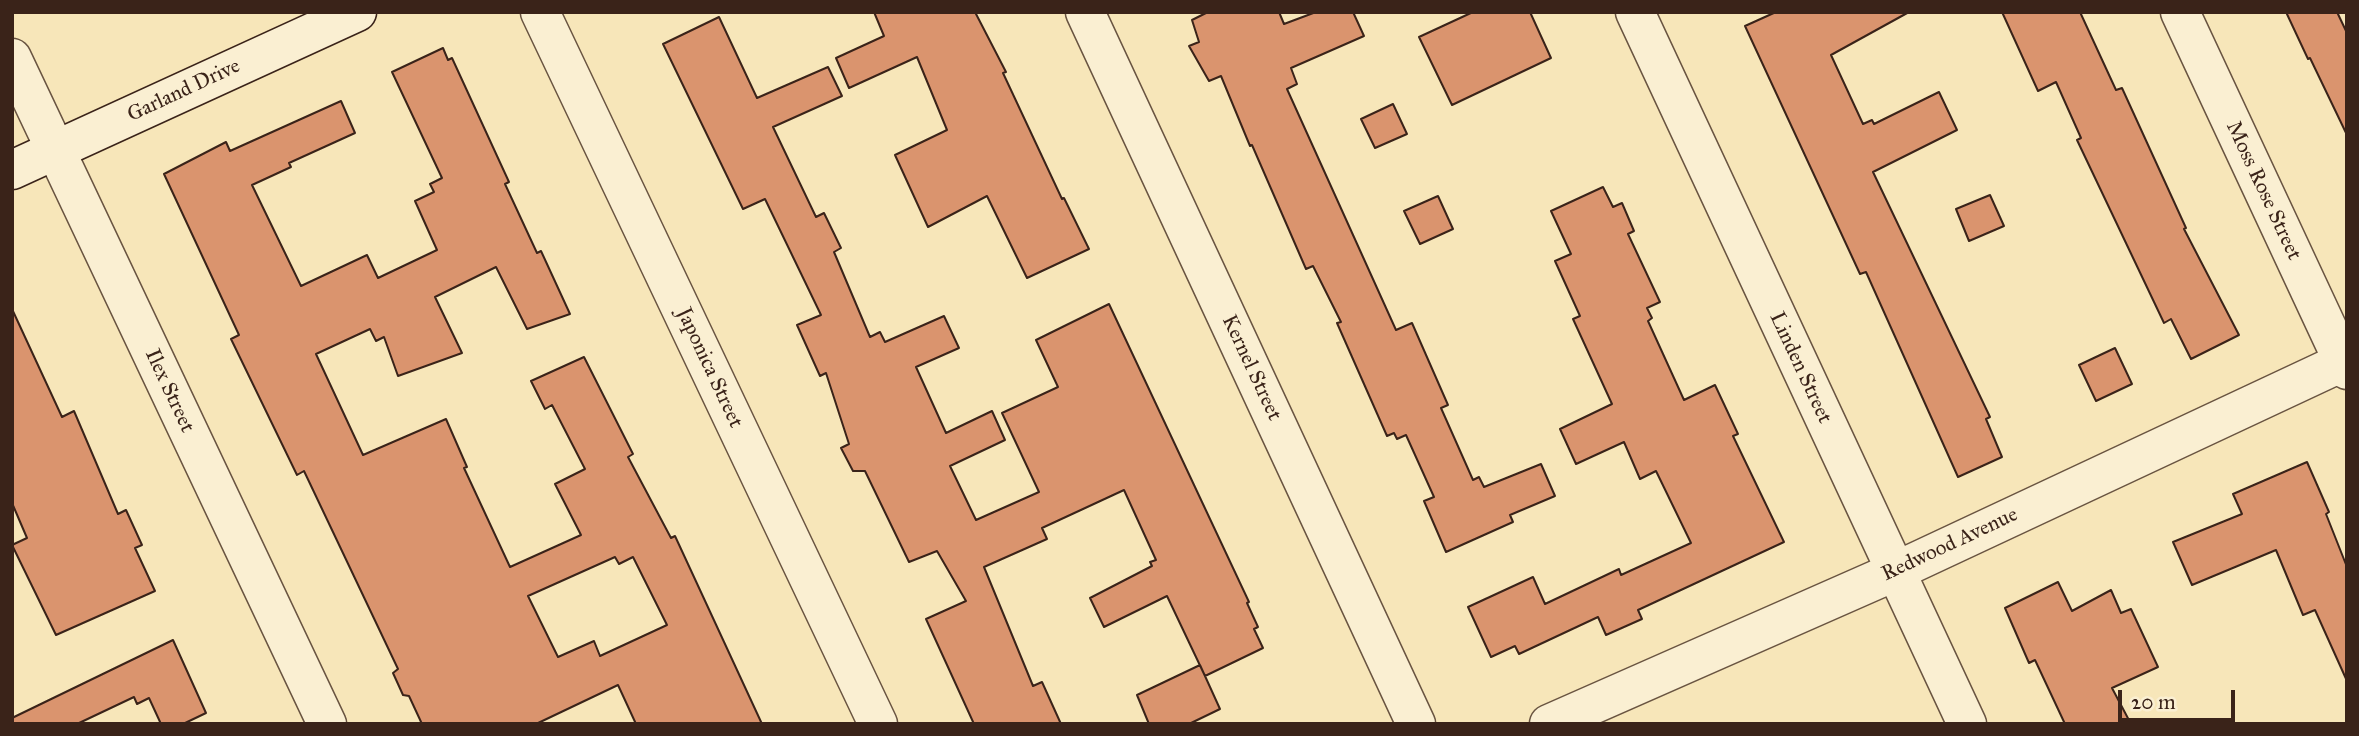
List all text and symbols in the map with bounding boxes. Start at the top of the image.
street label: Garland Drive [124,54,244,128]
street label: Moss Rose Street [2220,118,2306,264]
street label: Japonica Street [670,304,748,432]
street label: Linden Street [1763,308,1837,428]
street label: Kernel Street [1216,311,1286,425]
street label: Ilex Street [139,345,199,437]
street label: Redwood Avenue [1878,503,2022,587]
scale bar [2121,676,2238,720]
text: 20 m [2131,689,2176,715]

